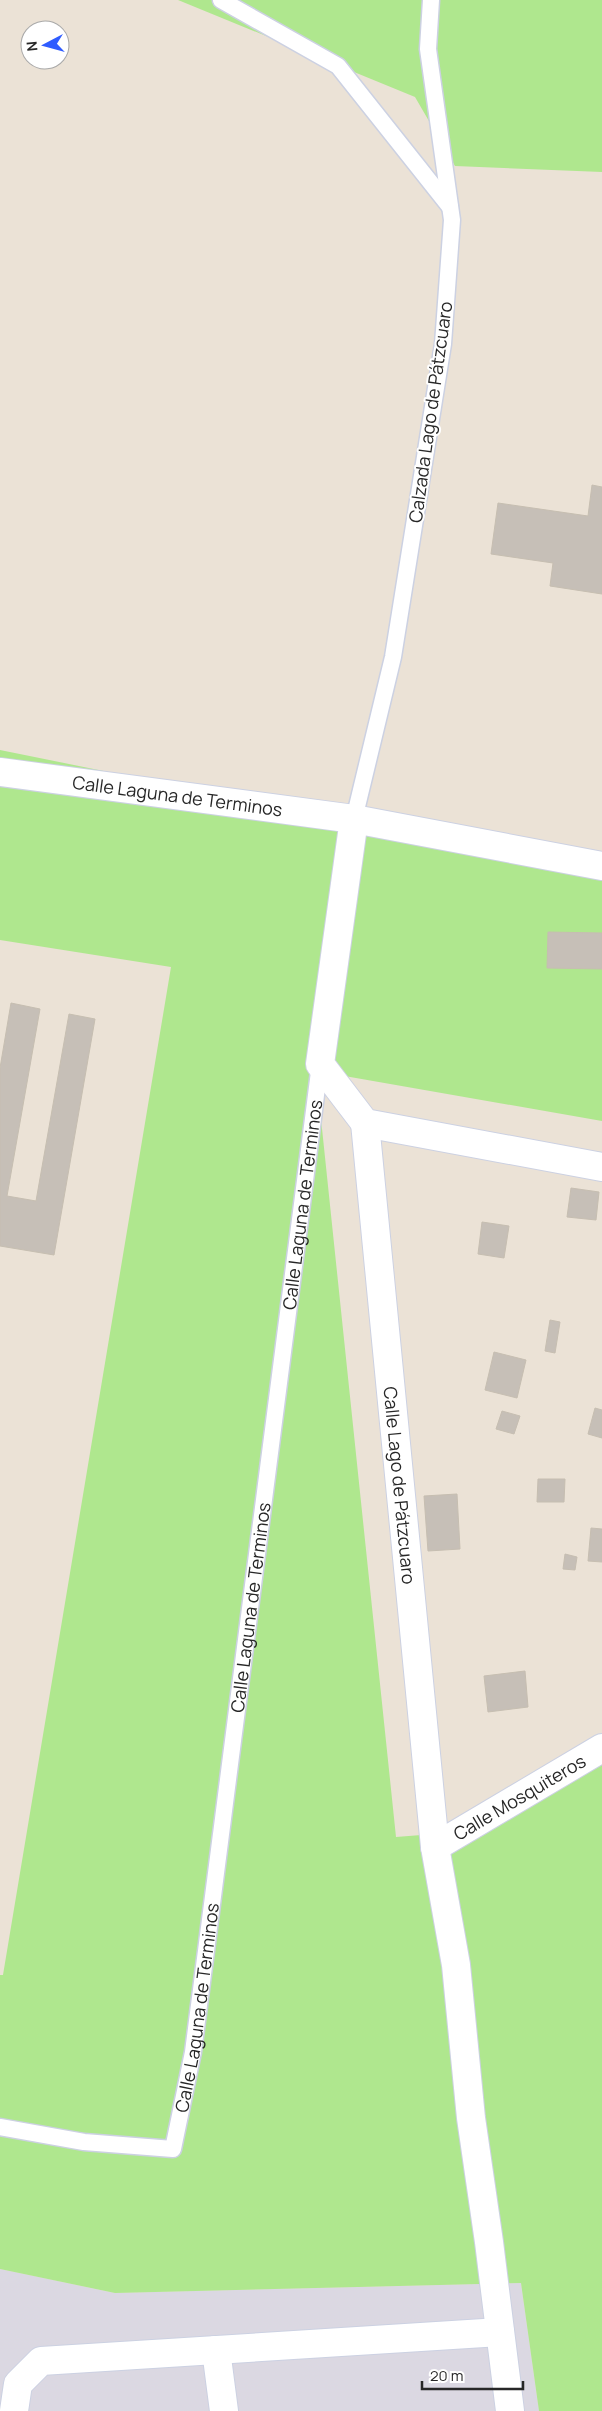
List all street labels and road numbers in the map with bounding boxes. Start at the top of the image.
street label: Calzada Lago de Pátzcuaro [403,300,457,524]
street label: Calle Laguna de Terminos [71,770,284,821]
street label: Calle Laguna de Terminos [277,1098,327,1311]
street label: Calle Lago de Pátzcuaro [379,1385,422,1585]
street label: Calle Laguna de Terminos [225,1501,276,1714]
street label: Calle Mosquiteros [449,1748,590,1846]
street label: Calle Laguna de Terminos [169,1902,224,2115]

